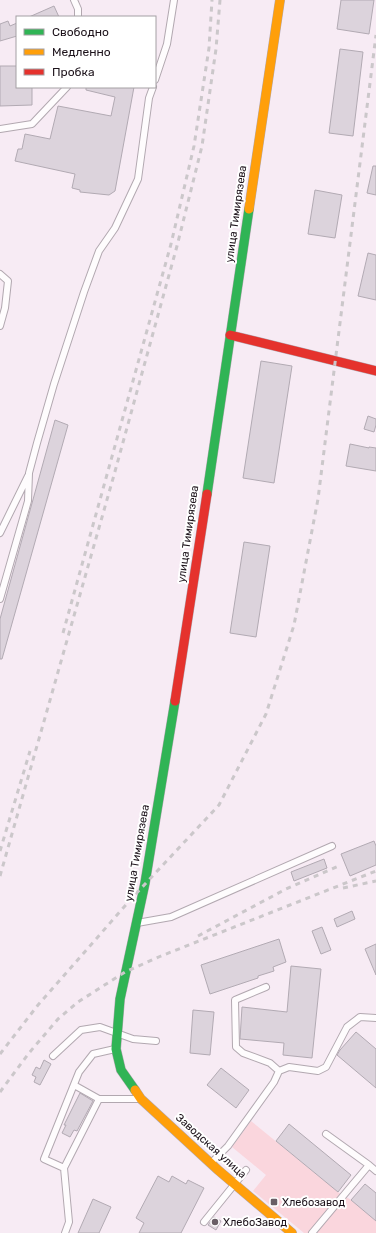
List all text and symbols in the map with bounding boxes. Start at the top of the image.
legend [16,16,156,88]
text: Свободно [52,25,109,39]
text: Медленно [52,45,111,59]
text: Пробка [52,65,95,79]
street label: улица Тимирязева [223,164,249,264]
street label: улица Тимирязева [175,484,201,584]
street label: улица Тимирязева [122,804,152,902]
street label: Заводская улица [173,1111,249,1181]
place label: Хлебозавод [282,1196,345,1209]
marker: Хлебозавод [269,1197,279,1207]
place label: ХлебоЗавод [223,1216,288,1229]
marker: ХлебоЗавод [210,1217,220,1227]

